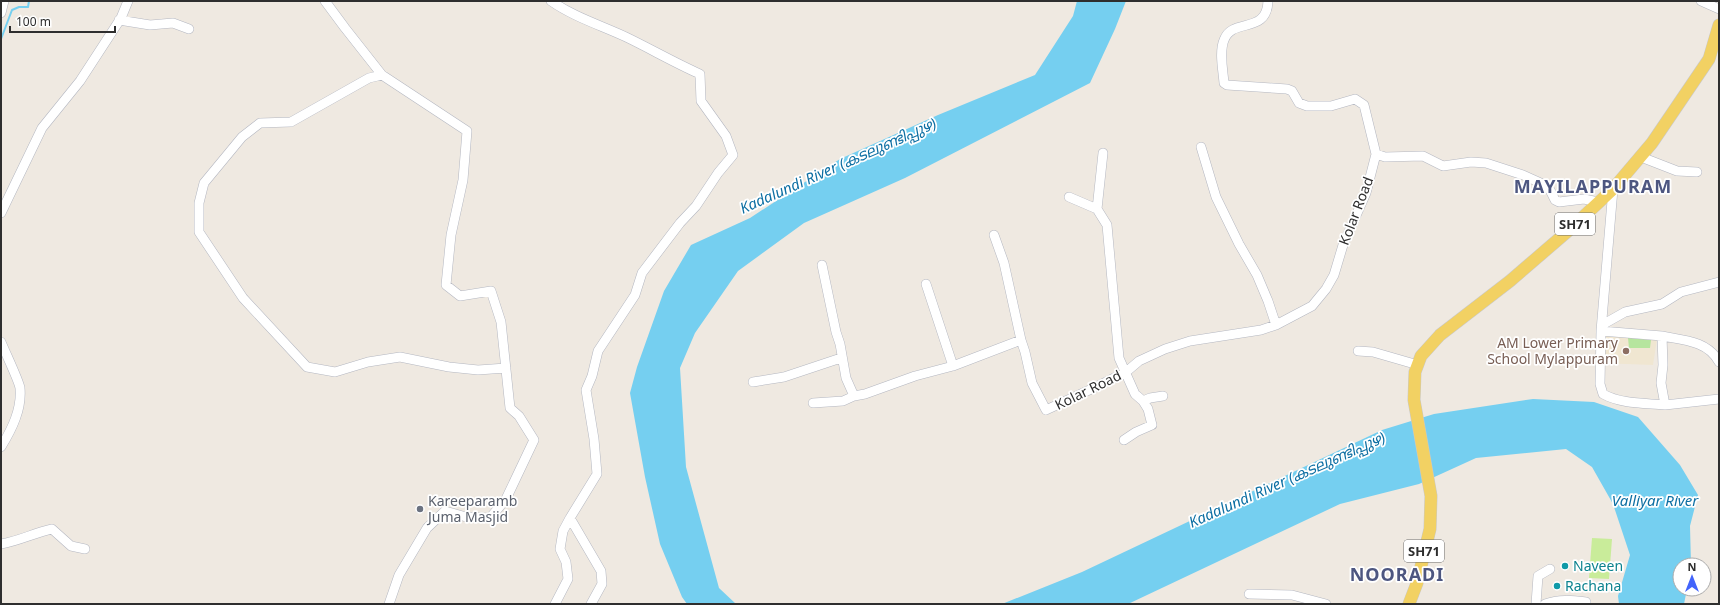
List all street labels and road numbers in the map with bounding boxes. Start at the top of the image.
street label: Kolar Road [1334,174,1377,248]
road number: SH71 [1555,213,1595,235]
street label: Kolar Road [1051,365,1124,414]
road number: SH71 [1404,540,1444,562]

